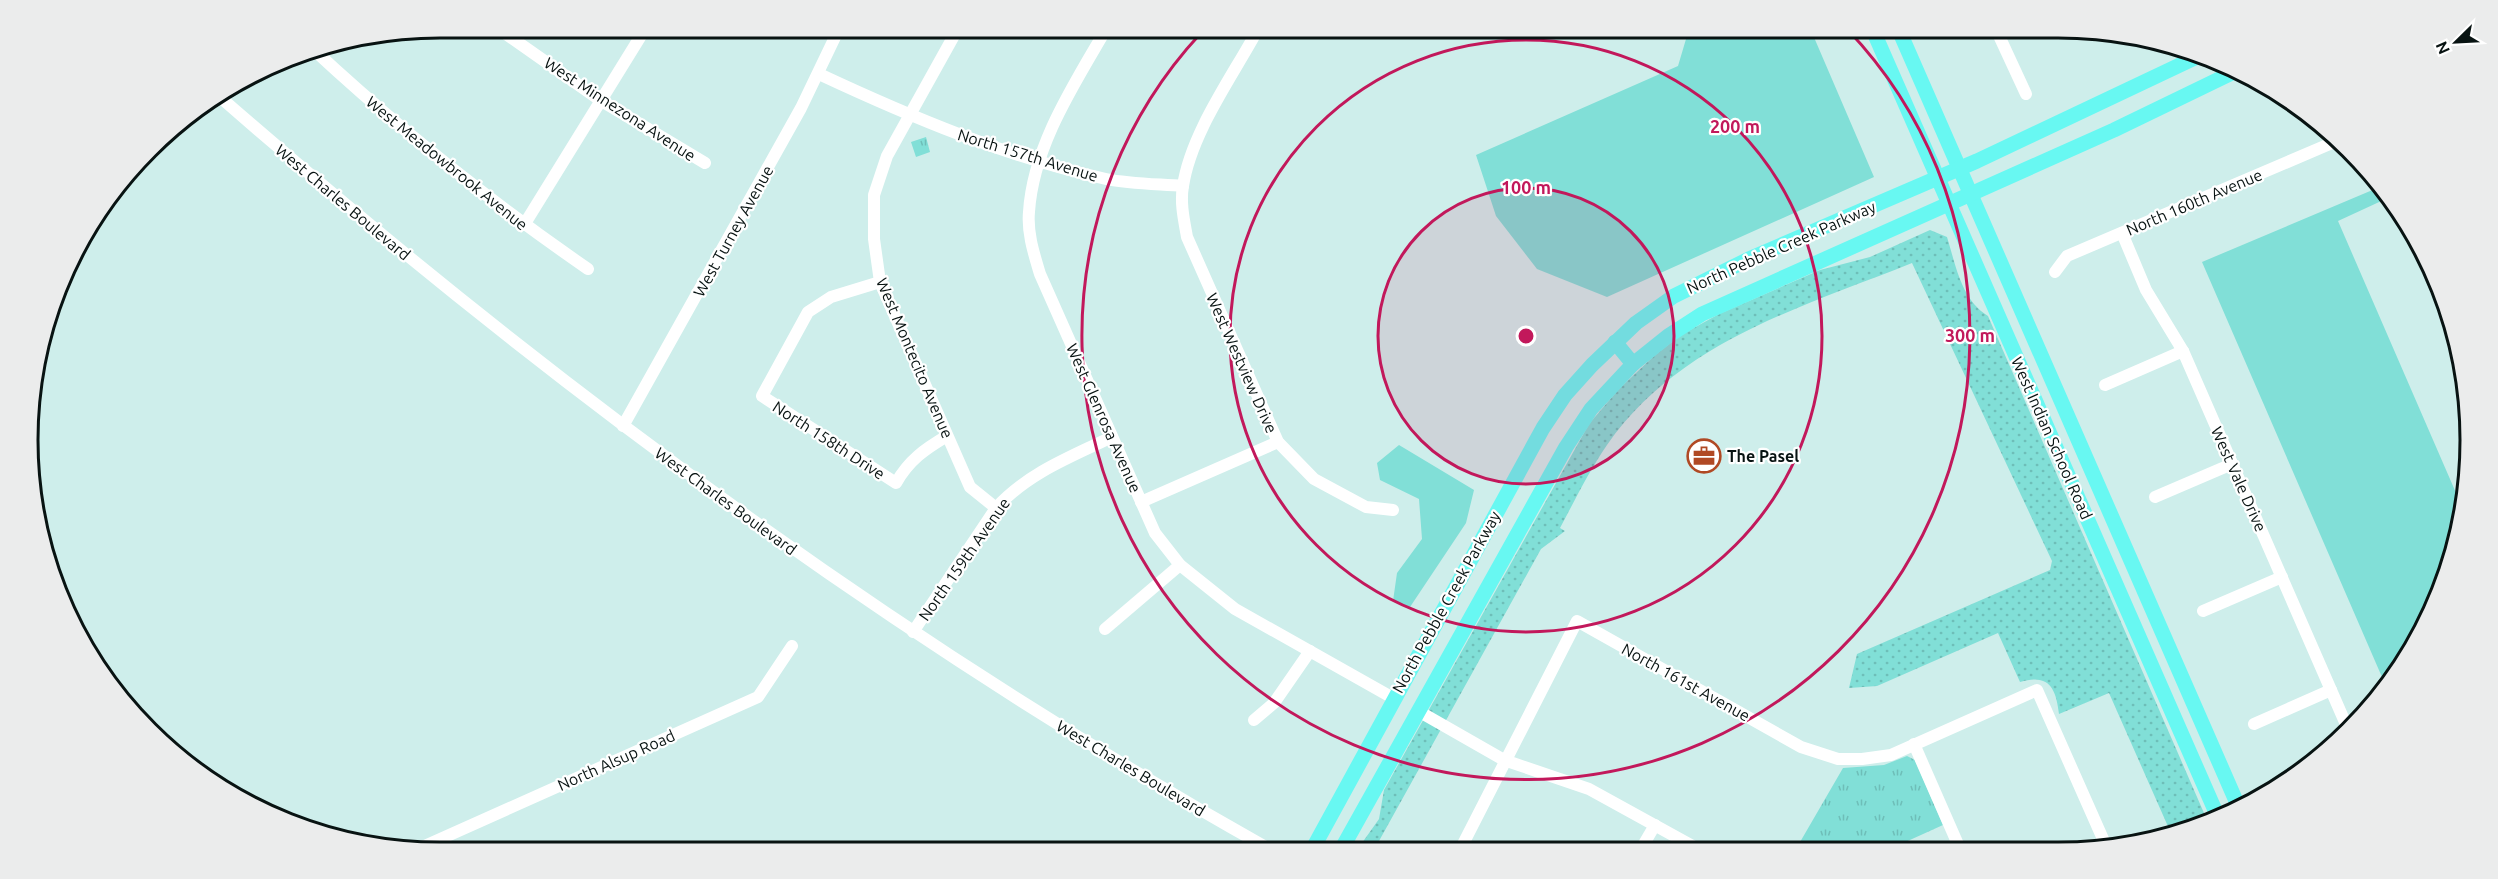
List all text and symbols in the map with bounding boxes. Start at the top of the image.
north arrow [2426,12,2486,72]
text: N [2432,39,2453,57]
street label: West Minnezona Avenue [541,53,699,165]
street label: West Meadowbrook Avenue [363,92,531,234]
text: 200 m [1710,116,1760,136]
street label: North 157th Avenue [956,125,1100,185]
street label: West Charles Boulevard [272,140,414,264]
street label: West Turney Avenue [689,162,777,300]
street label: North 160th Avenue [2123,165,2265,239]
text: 100 m [1501,177,1551,197]
street label: North Pebble Creek Parkway [1684,197,1878,297]
street label: West Montecito Avenue [873,275,957,441]
street label: West Westview Drive [1203,290,1281,436]
text: 300 m [1945,325,1995,345]
centre of rings [1516,326,1536,346]
street label: West Glenrosa Avenue [1063,341,1145,495]
street label: West Indian School Road [2008,354,2096,522]
street label: North 158th Drive [770,397,888,483]
street label: West Vale Drive [2208,424,2270,534]
office icon: The Pasel [1686,438,1722,474]
street label: West Charles Boulevard [652,444,800,558]
place label: The Pasel [1727,447,1799,465]
street label: North 159th Avenue [915,494,1013,624]
street label: North Pebble Creek Parkway [1388,508,1504,696]
street label: North 161st Avenue [1619,639,1753,725]
street label: West Charles Boulevard [1053,716,1209,820]
street label: North Alsup Road [555,726,677,794]

